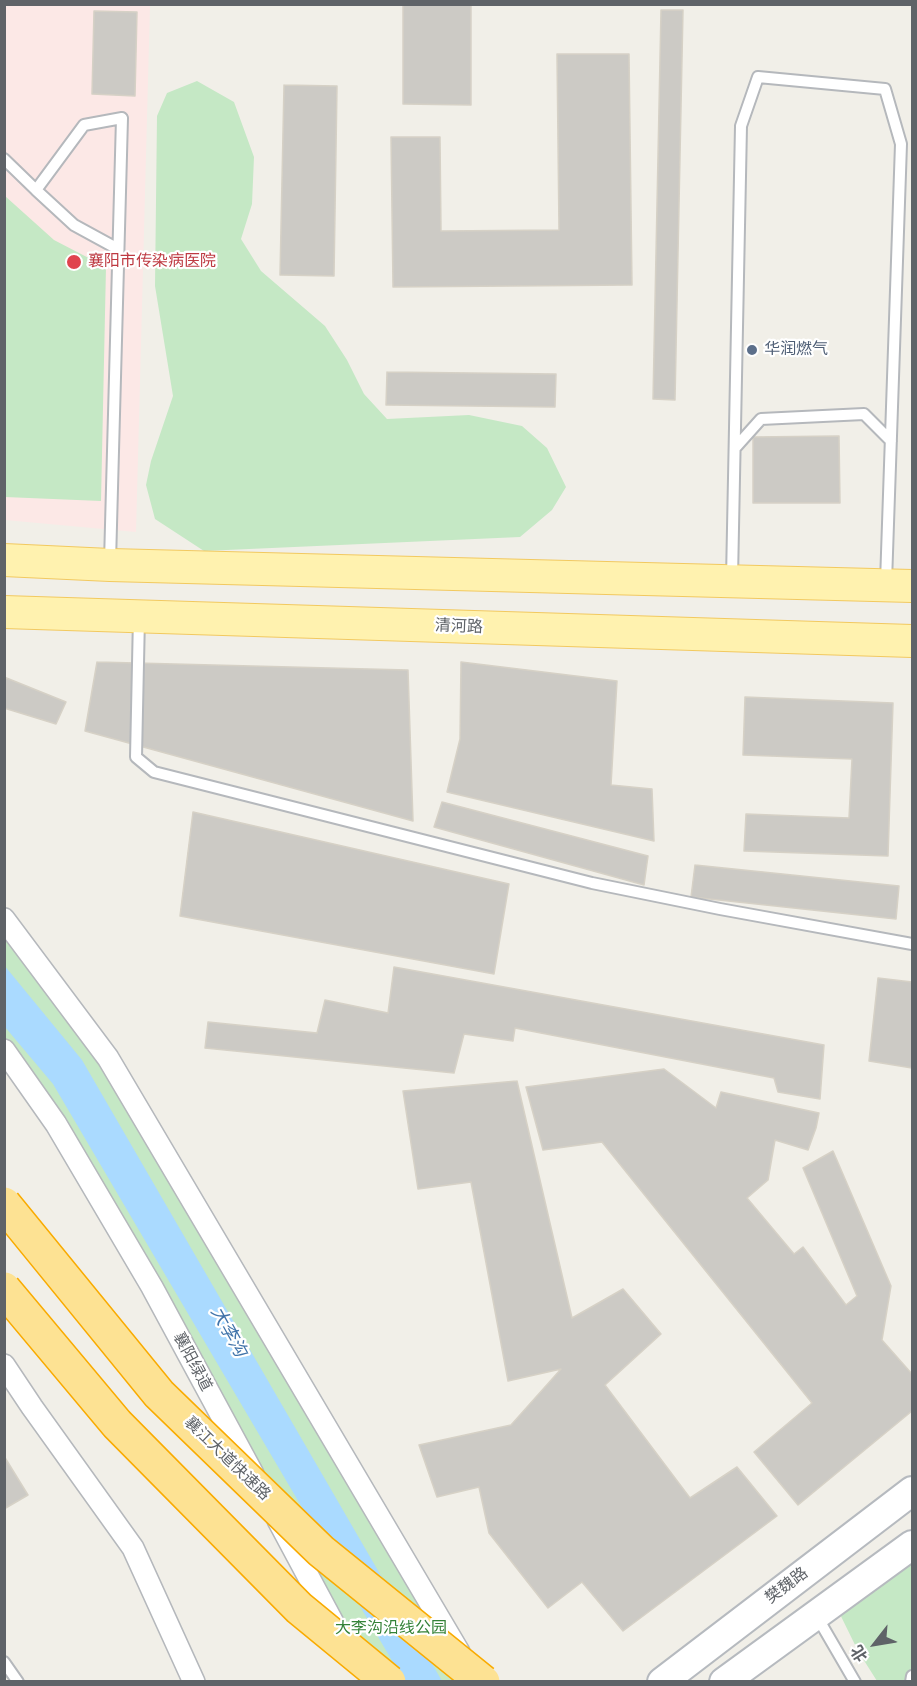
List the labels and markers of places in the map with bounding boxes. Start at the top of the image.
place label: 襄阳市传染病医院 [88,252,216,272]
marker: 襄阳市传染病医院 [65,253,83,271]
place label: 华润燃气 [764,340,828,360]
marker: 华润燃气 [745,343,759,357]

